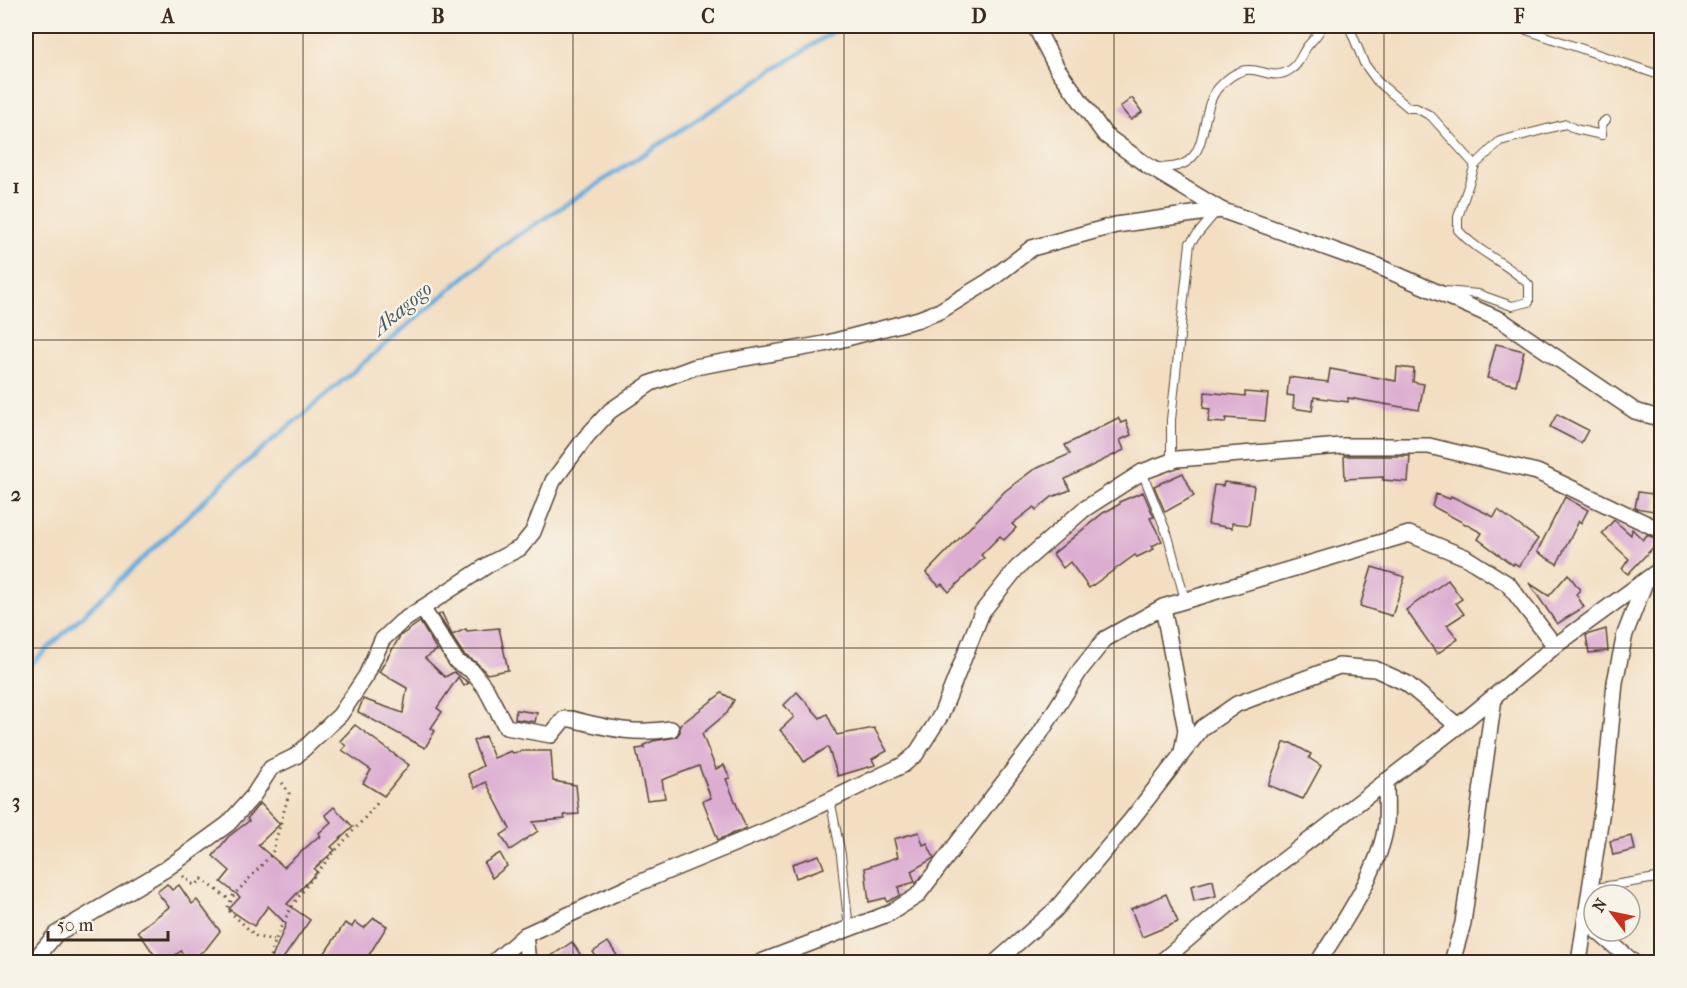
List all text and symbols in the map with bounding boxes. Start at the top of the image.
text: A [160,5,176,28]
text: B [431,5,445,28]
text: C [701,5,715,28]
text: D [971,5,987,28]
text: E [1243,5,1255,28]
text: F [1513,5,1525,28]
text: 1 [12,175,20,198]
water label: Akagogo [365,276,437,342]
text: 2 [11,483,21,506]
text: 3 [12,790,20,813]
north arrow [1582,883,1642,943]
text: N [1588,894,1611,915]
scale bar [48,904,168,942]
text: 50 m [57,915,94,936]

